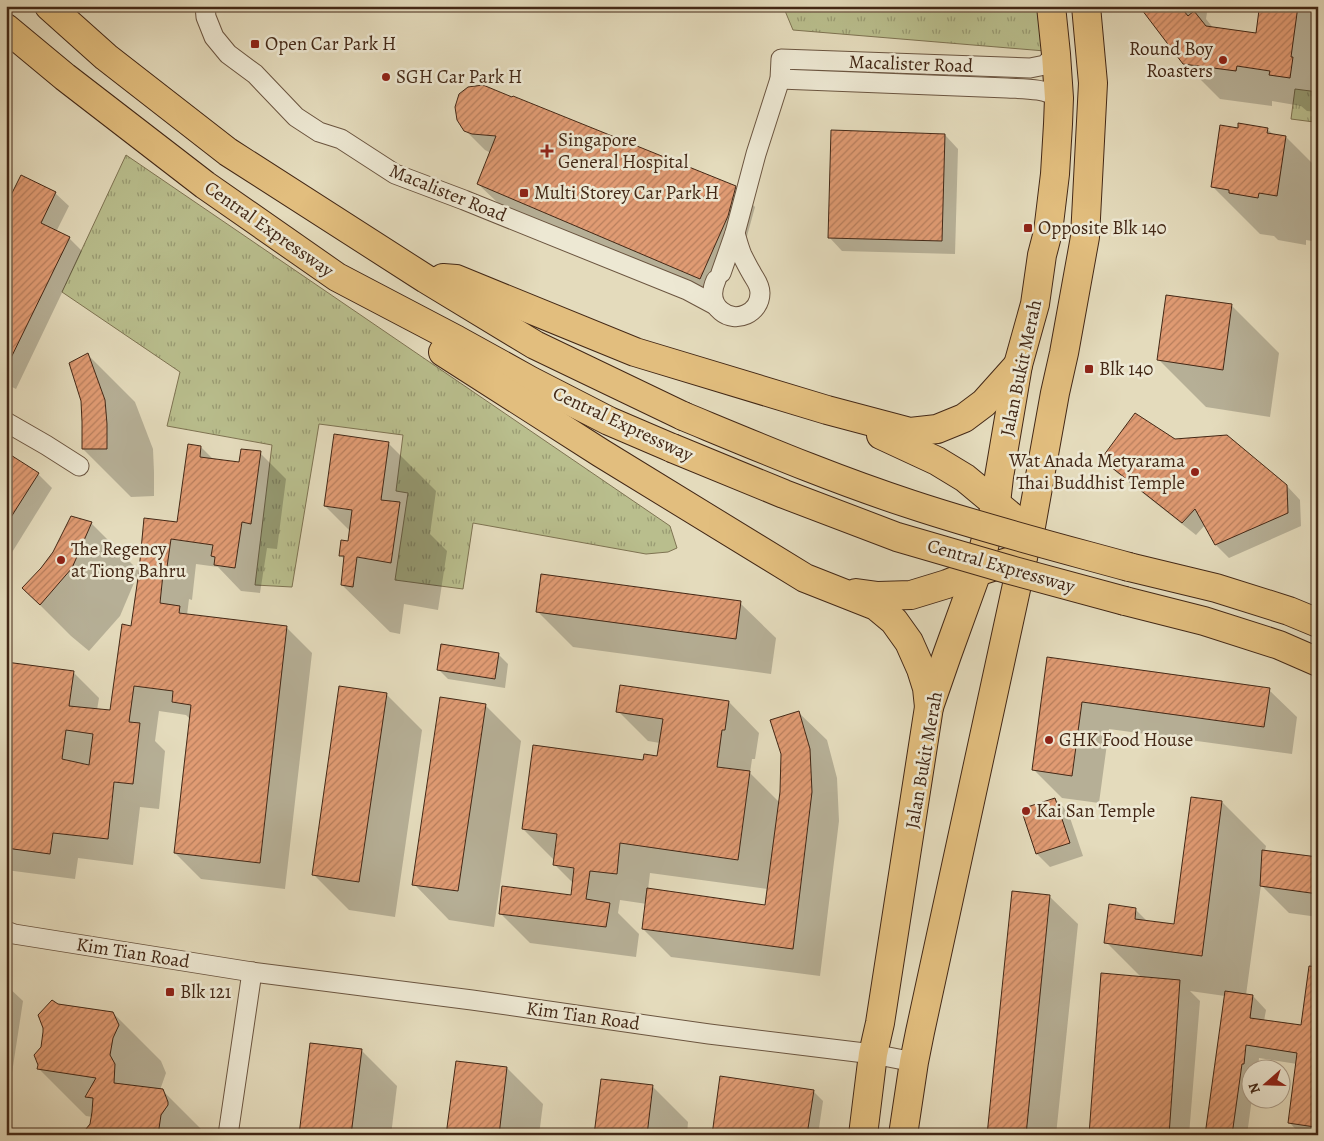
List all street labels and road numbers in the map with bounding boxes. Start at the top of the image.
street label: Macalister Road [848,49,974,79]
street label: Macalister Road [385,158,511,229]
street label: Central Expressway [199,175,339,284]
street label: Jalan Bukit Merah [994,297,1048,439]
street label: Central Expressway [548,380,698,468]
street label: Central Expressway [924,533,1078,600]
street label: Jalan Bukit Merah [899,689,949,831]
street label: Kim Tian Road [74,931,192,975]
street label: Kim Tian Road [524,995,642,1037]

